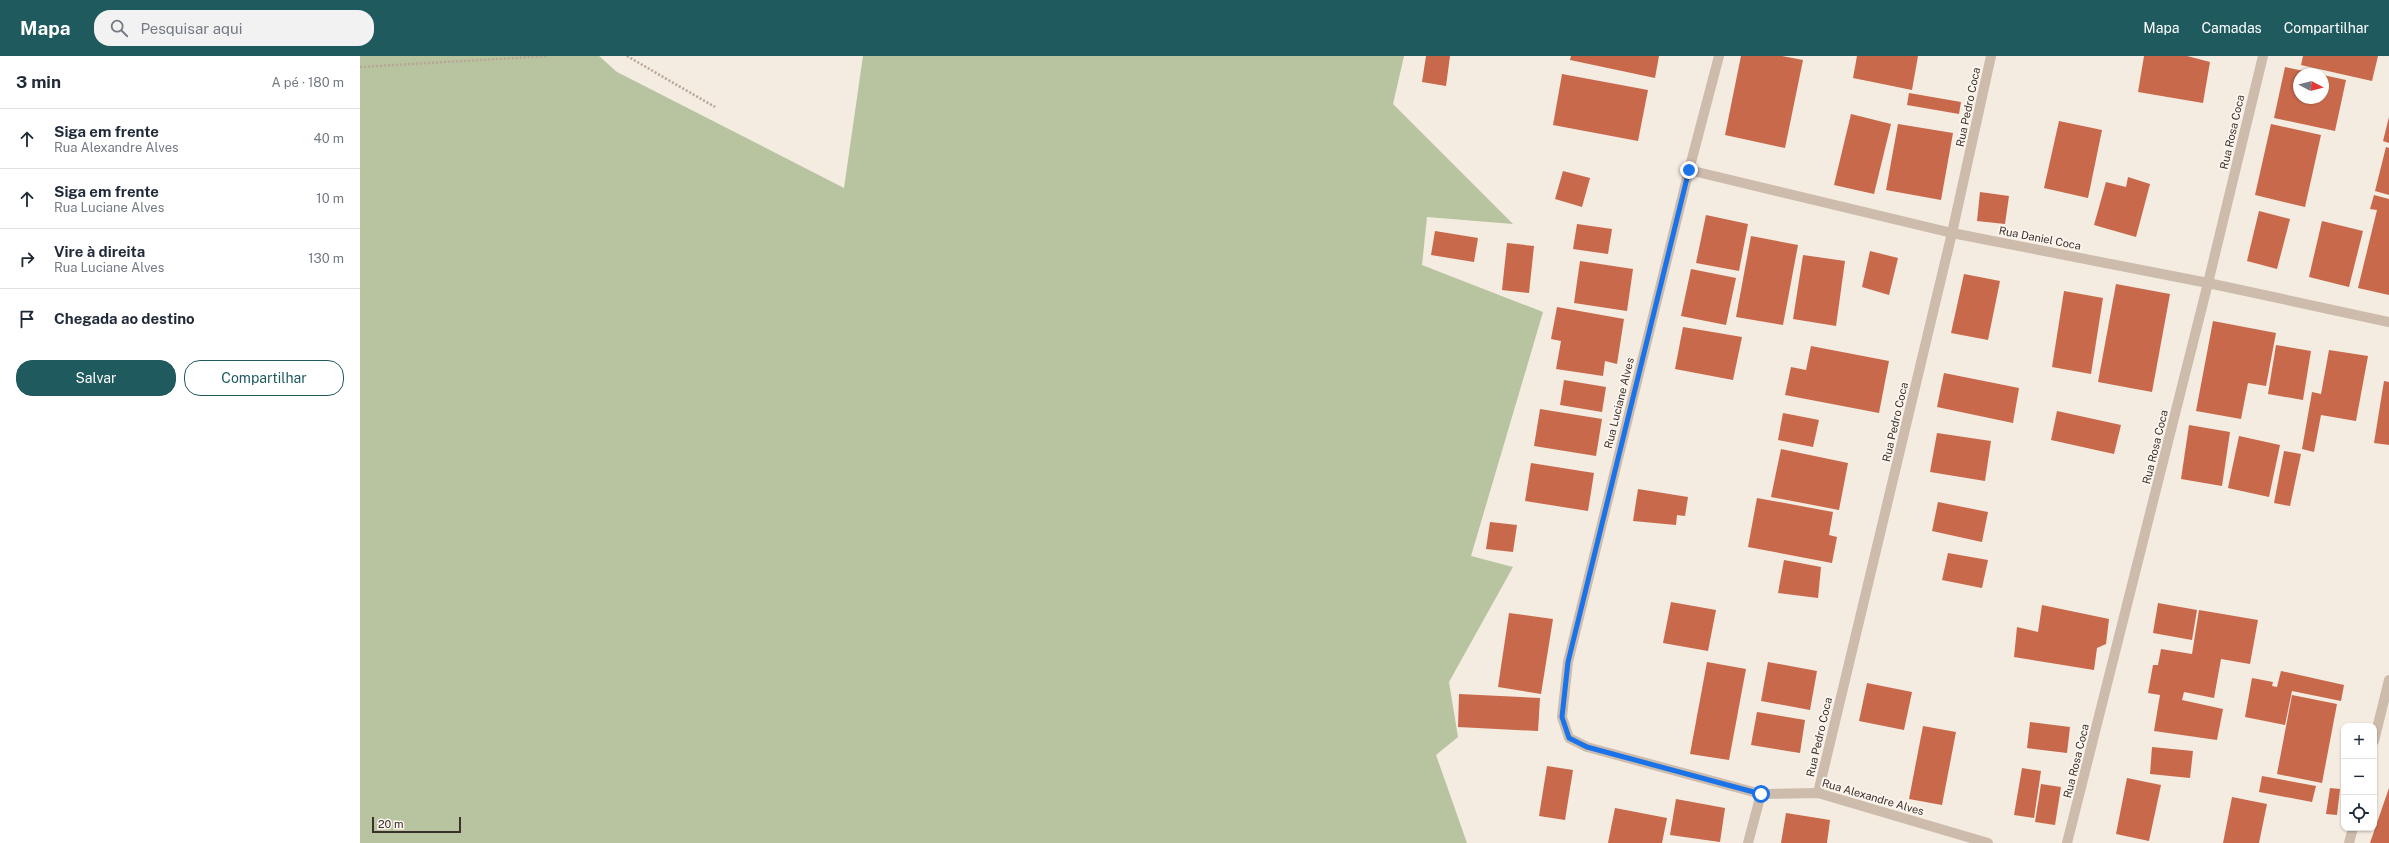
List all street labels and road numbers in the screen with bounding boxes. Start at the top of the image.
street label: Rua Pedro Coca [1954,66,1982,148]
street label: Rua Rosa Coca [2218,94,2246,170]
street label: Rua Daniel Coca [1998,224,2082,252]
street label: Rua Luciane Alves [1602,356,1636,450]
street label: Rua Pedro Coca [1880,381,1910,463]
street label: Rua Rosa Coca [2140,409,2170,485]
street label: Rua Pedro Coca [1804,696,1834,778]
street label: Rua Rosa Coca [2061,723,2091,799]
street label: Rua Alexandre Alves [1821,777,1926,817]

